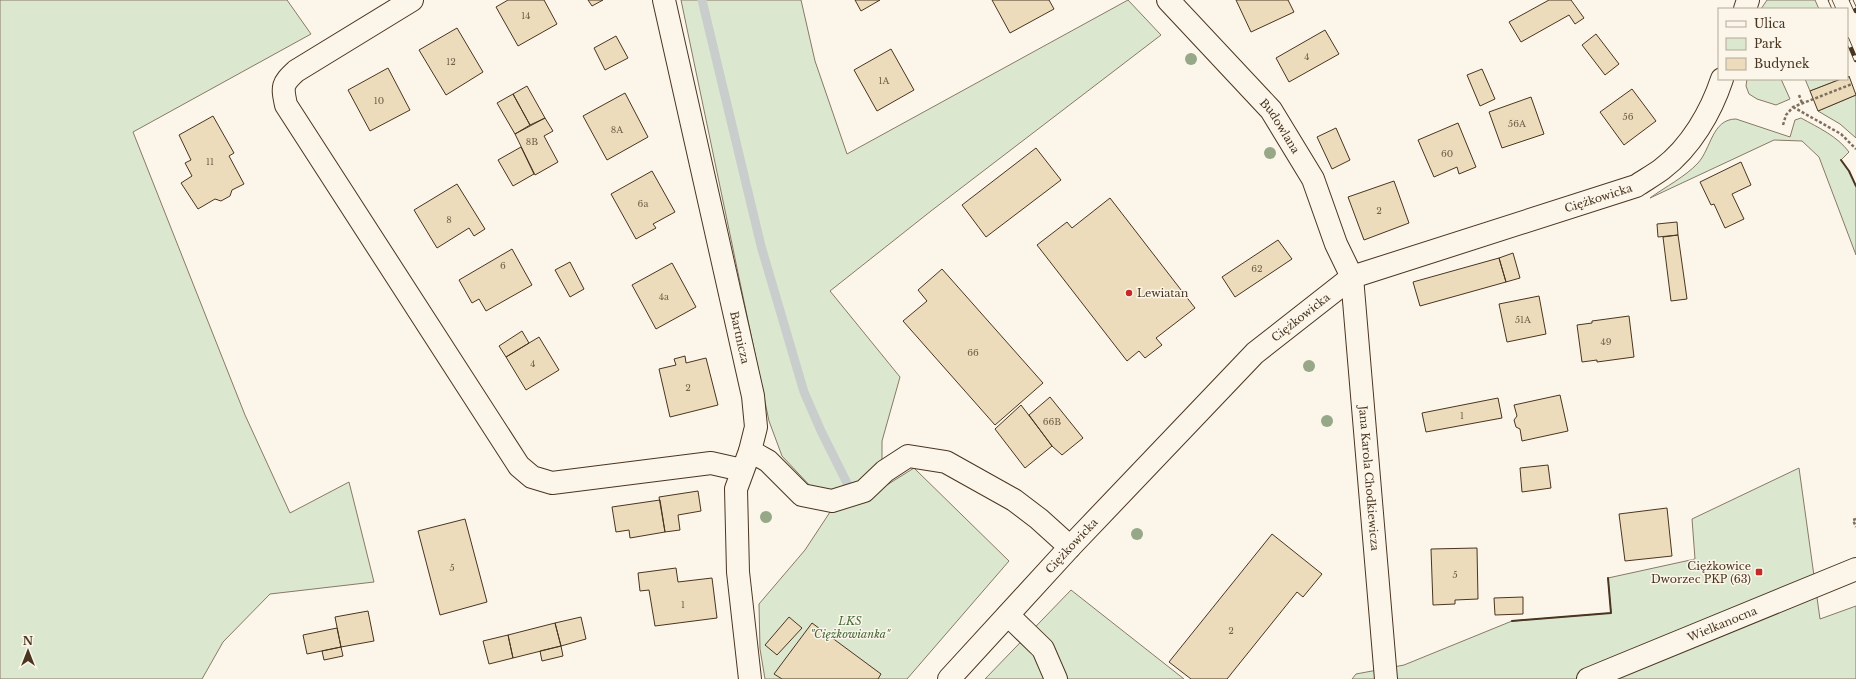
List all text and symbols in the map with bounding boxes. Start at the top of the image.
legend [1718,8,1848,80]
house number: 14 [521,10,531,21]
text: Ulica [1754,16,1786,31]
text: Park [1754,36,1782,51]
house number: 4 [1304,51,1310,62]
house number: 12 [446,56,456,67]
text: Budynek [1754,56,1810,71]
house number: 1A [879,75,891,86]
house number: 10 [374,95,384,106]
street label: Budowlana [1257,96,1303,157]
house number: 56 [1623,111,1634,122]
house number: 56A [1508,118,1527,129]
house number: 8A [611,124,624,135]
house number: 8B [526,136,538,147]
house number: 60 [1441,148,1453,159]
house number: 11 [206,156,214,167]
street label: Ciężkowicka [1563,180,1635,215]
house number: 6a [638,198,648,209]
house number: 2 [1376,205,1382,216]
house number: 8 [446,214,452,225]
house number: 6 [500,260,506,271]
house number: 62 [1251,263,1263,274]
place label: Lewiatan [1137,286,1189,300]
marker: Lewiatan [1124,288,1134,298]
street label: Ciężkowicka [1269,290,1333,345]
house number: 4a [659,291,669,302]
street label: Bartnicza [727,310,753,366]
house number: 51A [1515,314,1532,325]
house number: 49 [1600,336,1612,347]
house number: 66 [967,347,979,358]
house number: 4 [530,358,536,369]
house number: 2 [685,382,691,393]
street label: Jana Karola Chodkiewicza [1356,403,1382,552]
house number: 1 [1460,410,1464,421]
house number: 66B [1043,416,1061,427]
street label: Ciężkowicka [1042,515,1101,576]
place label: Ciężkowice Dworzec PKP (63) [1651,559,1751,586]
house number: 5 [449,562,455,573]
marker: Ciężkowice Dworzec PKP (63) [1754,567,1764,577]
house number: 5 [1452,569,1458,580]
house number: 1 [681,599,685,610]
street label: Wielkanocna [1684,603,1760,645]
park label: LKS "Ciężkowianka" [810,614,891,641]
house number: 2 [1228,625,1234,636]
north arrow [8,631,48,671]
text: N [23,634,34,648]

